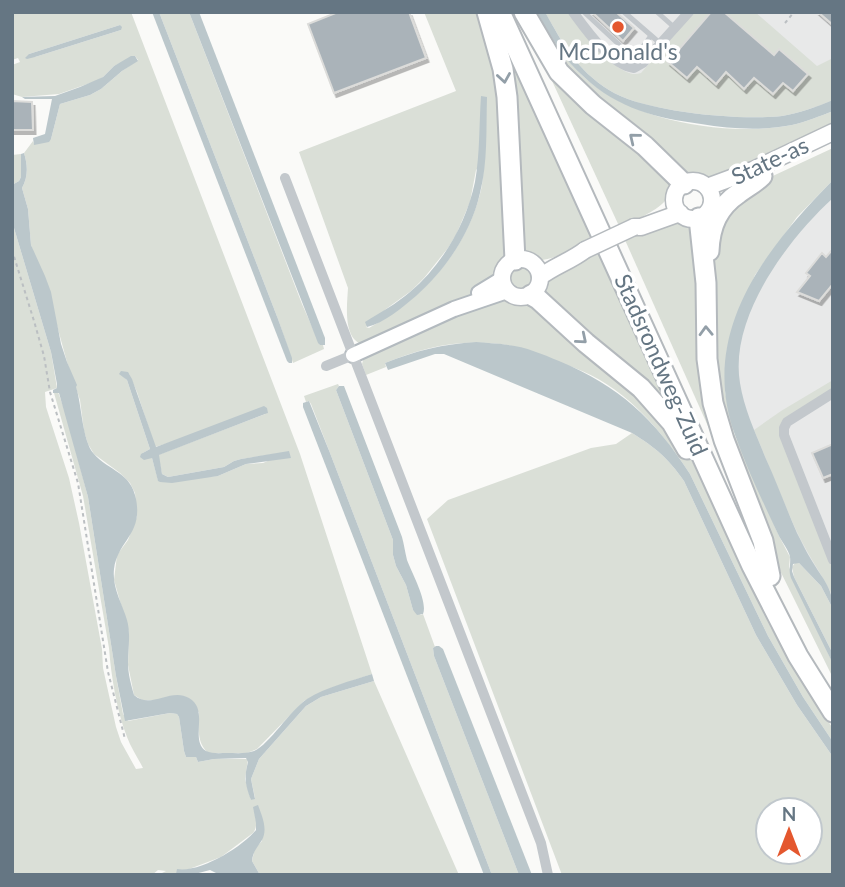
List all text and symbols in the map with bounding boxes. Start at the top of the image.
marker: McDonald's [610,19,626,35]
place label: McDonald's [558,37,678,65]
one-way arrow [496,72,511,84]
street label: State-as [727,130,813,190]
one-way arrow [629,133,642,146]
street label: Stadsrondweg-Zuid [609,269,715,460]
one-way arrow [699,325,714,336]
one-way arrow [574,331,587,343]
north arrow [754,796,824,866]
text: N [782,802,796,825]

